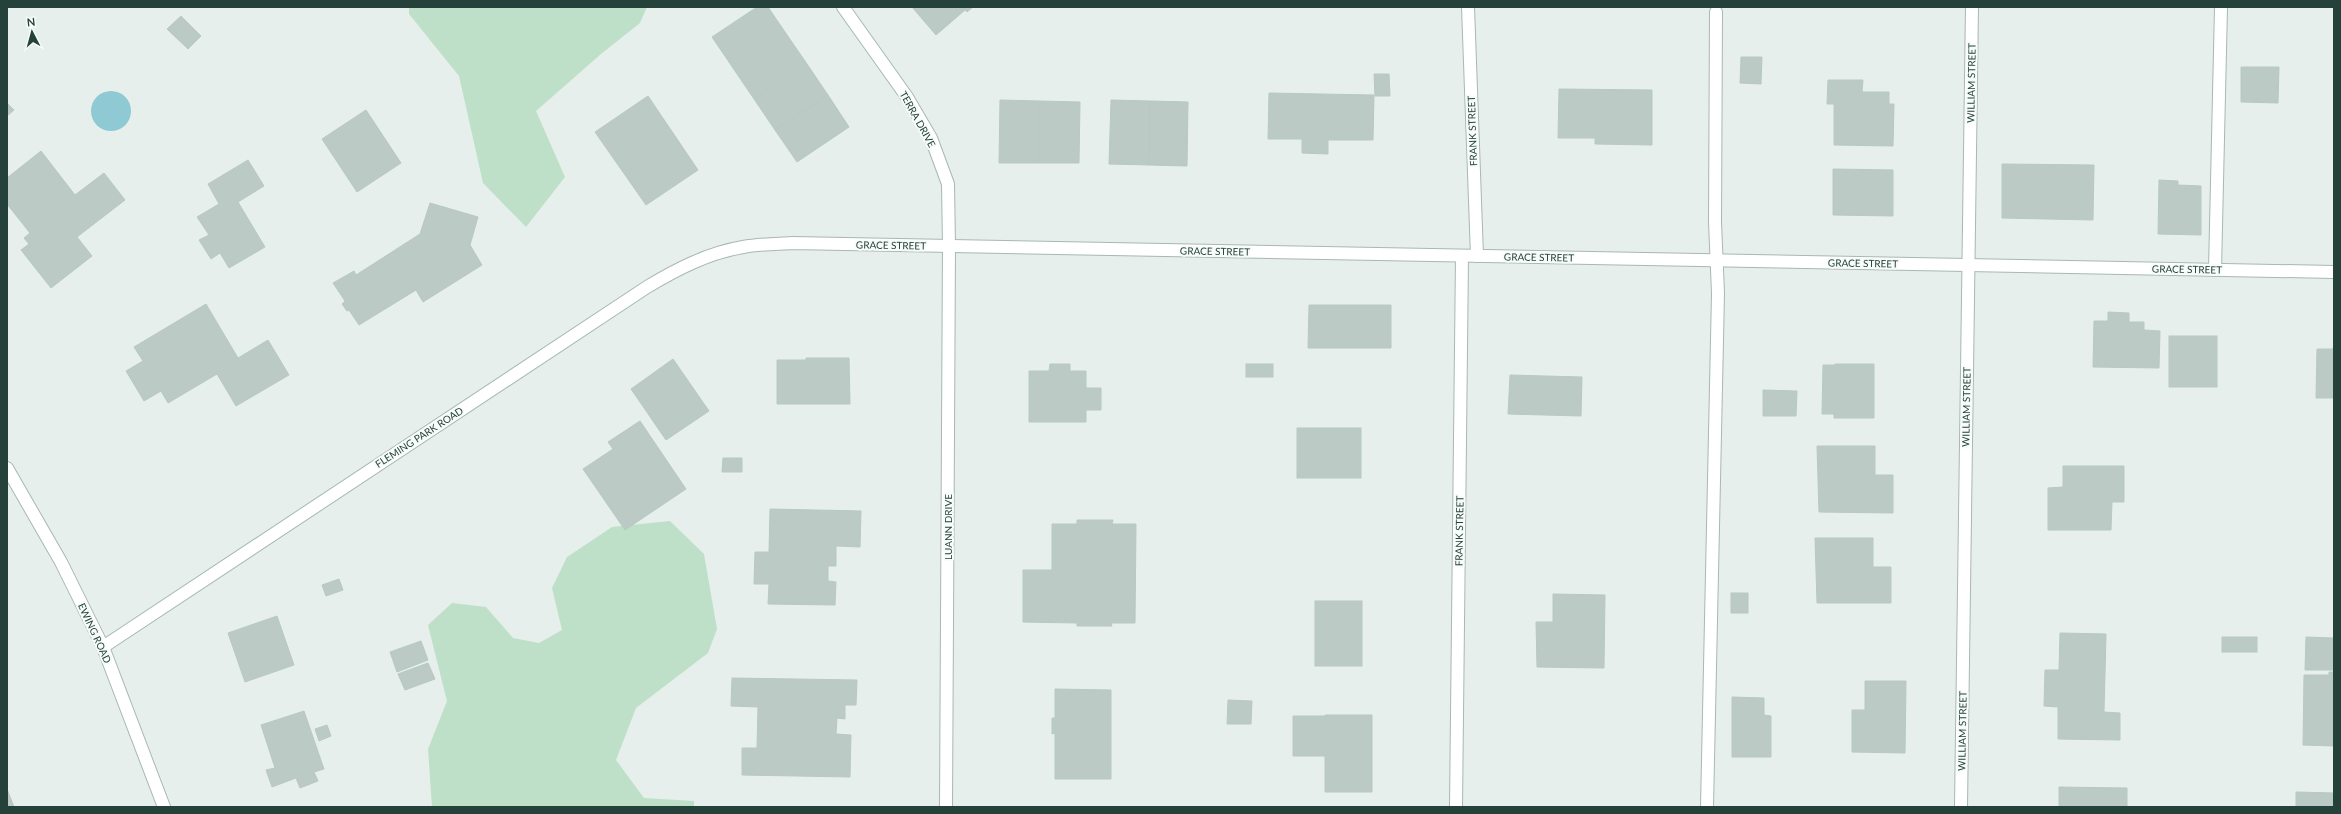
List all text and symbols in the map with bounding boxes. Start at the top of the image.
north arrow [12,12,52,52]
text: N [26,15,36,28]
street label: WILLIAM STREET [1964,43,1978,123]
street label: TERRA DRIVE [898,89,938,149]
street label: FRANK STREET [1465,95,1479,166]
street label: GRACE STREET [856,238,926,252]
street label: GRACE STREET [1180,244,1250,258]
street label: GRACE STREET [1504,250,1574,264]
street label: GRACE STREET [1828,256,1898,270]
street label: GRACE STREET [2152,262,2222,276]
street label: WILLIAM STREET [1959,367,1973,447]
street label: FLEMING PARK ROAD [373,404,465,470]
street label: LUANN DRIVE [942,494,954,560]
street label: FRANK STREET [1452,496,1466,566]
street label: EWING ROAD [76,601,114,665]
street label: WILLIAM STREET [1955,691,1969,771]

